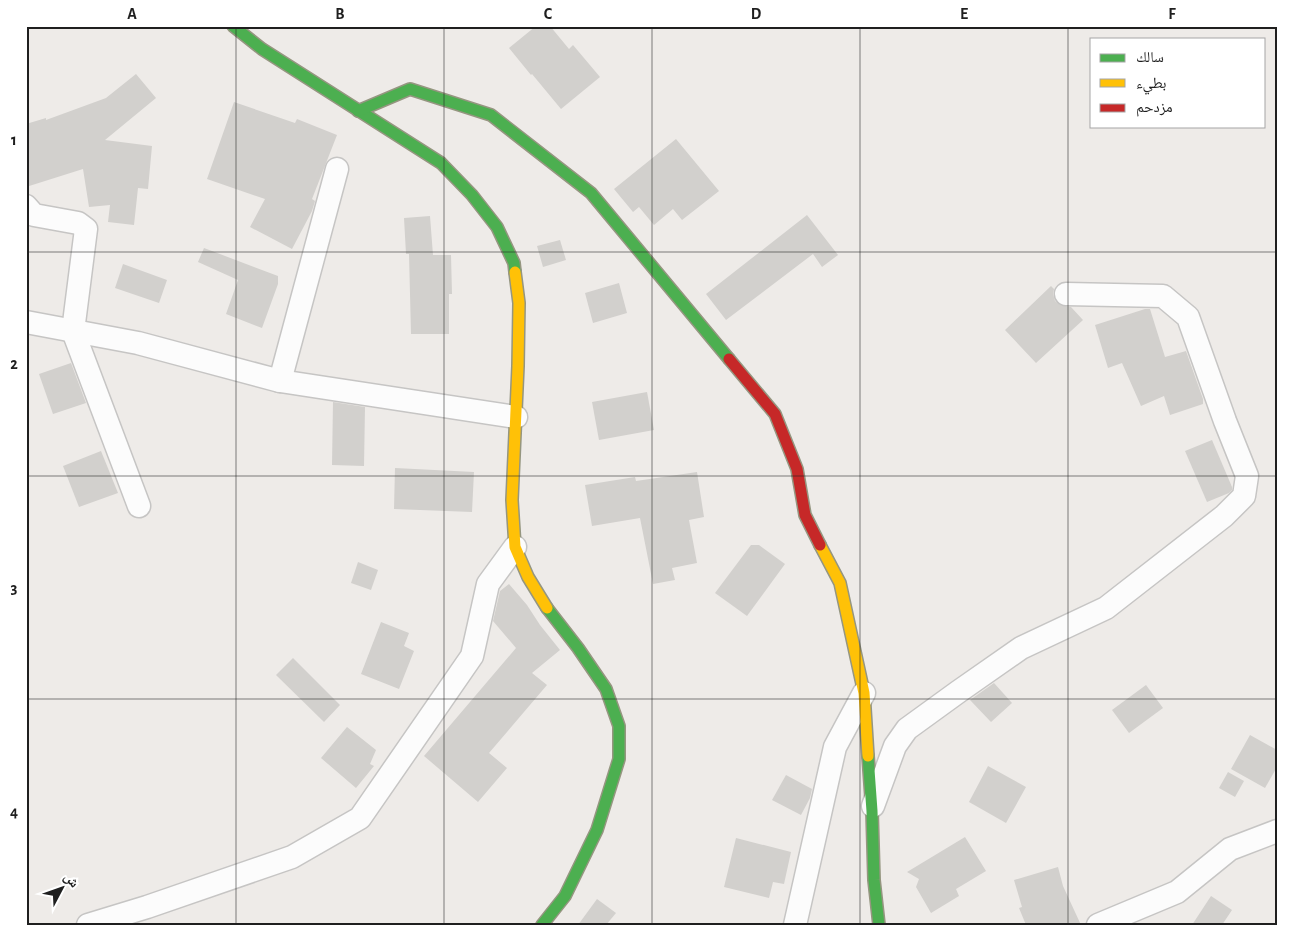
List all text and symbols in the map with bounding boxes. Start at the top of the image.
text: A [127,6,137,22]
text: B [335,6,345,22]
text: C [544,6,553,22]
text: D [751,6,762,22]
text: E [960,6,968,22]
text: F [1168,6,1176,22]
legend [1090,38,1266,128]
text: سالك [1136,50,1164,65]
text: بطيء [1136,76,1166,95]
text: مزدحم [1136,100,1173,117]
text: 1 [11,132,17,148]
text: 2 [10,356,18,372]
text: 3 [11,580,18,596]
text: 4 [10,804,18,820]
north arrow [38,864,88,914]
text: ش [60,870,81,891]

